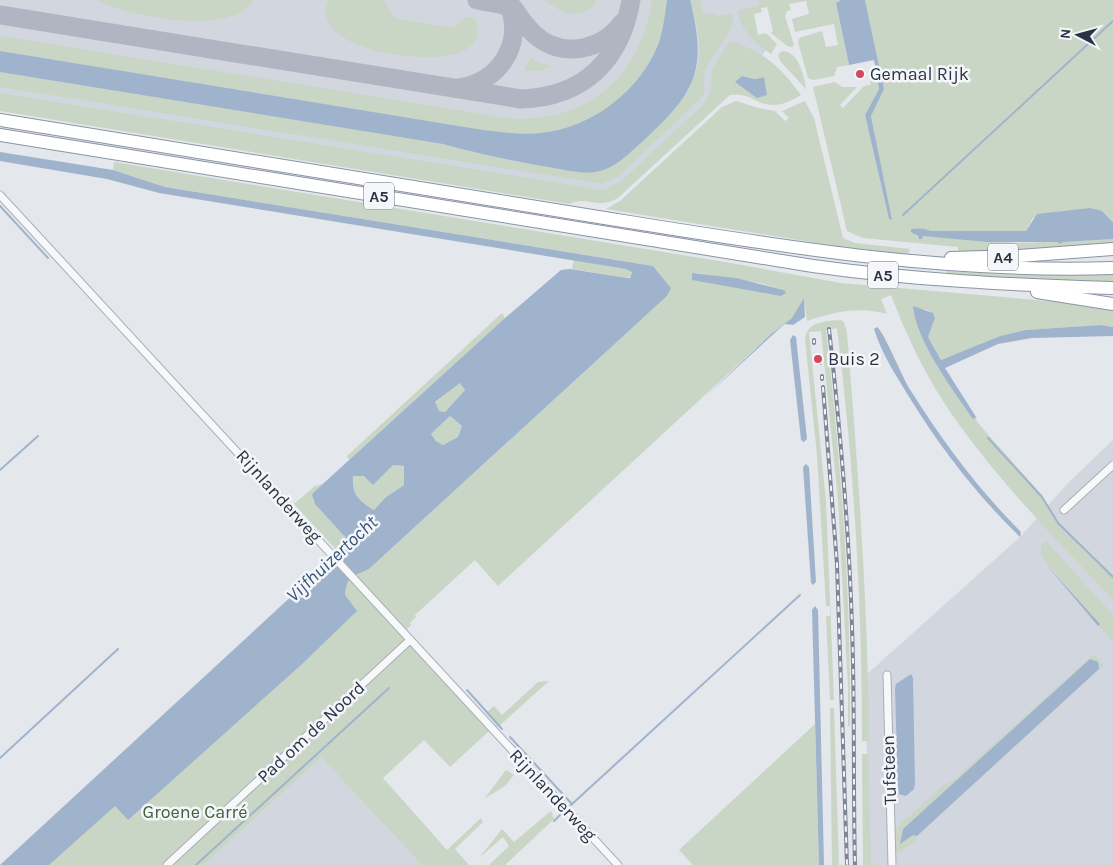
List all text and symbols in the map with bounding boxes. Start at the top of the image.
north arrow [1053,10,1103,60]
text: N [1057,28,1075,40]
place label: Gemaal Rijk [870,63,969,85]
marker: Gemaal Rijk [854,68,866,80]
road number: A5 [364,182,394,210]
road number: A4 [988,243,1018,270]
road number: A5 [868,262,898,288]
place label: Buis 2 [828,348,880,370]
marker: Buis 2 [812,353,824,365]
street label: Rijnlanderweg [231,445,327,547]
water label: Vijfhuizertocht [282,511,382,607]
street label: Pad om de Noord [253,677,369,787]
street label: Tufsteen [877,735,901,805]
street label: Rijnlanderweg [505,745,601,845]
park label: Groene Carré [143,801,247,823]

